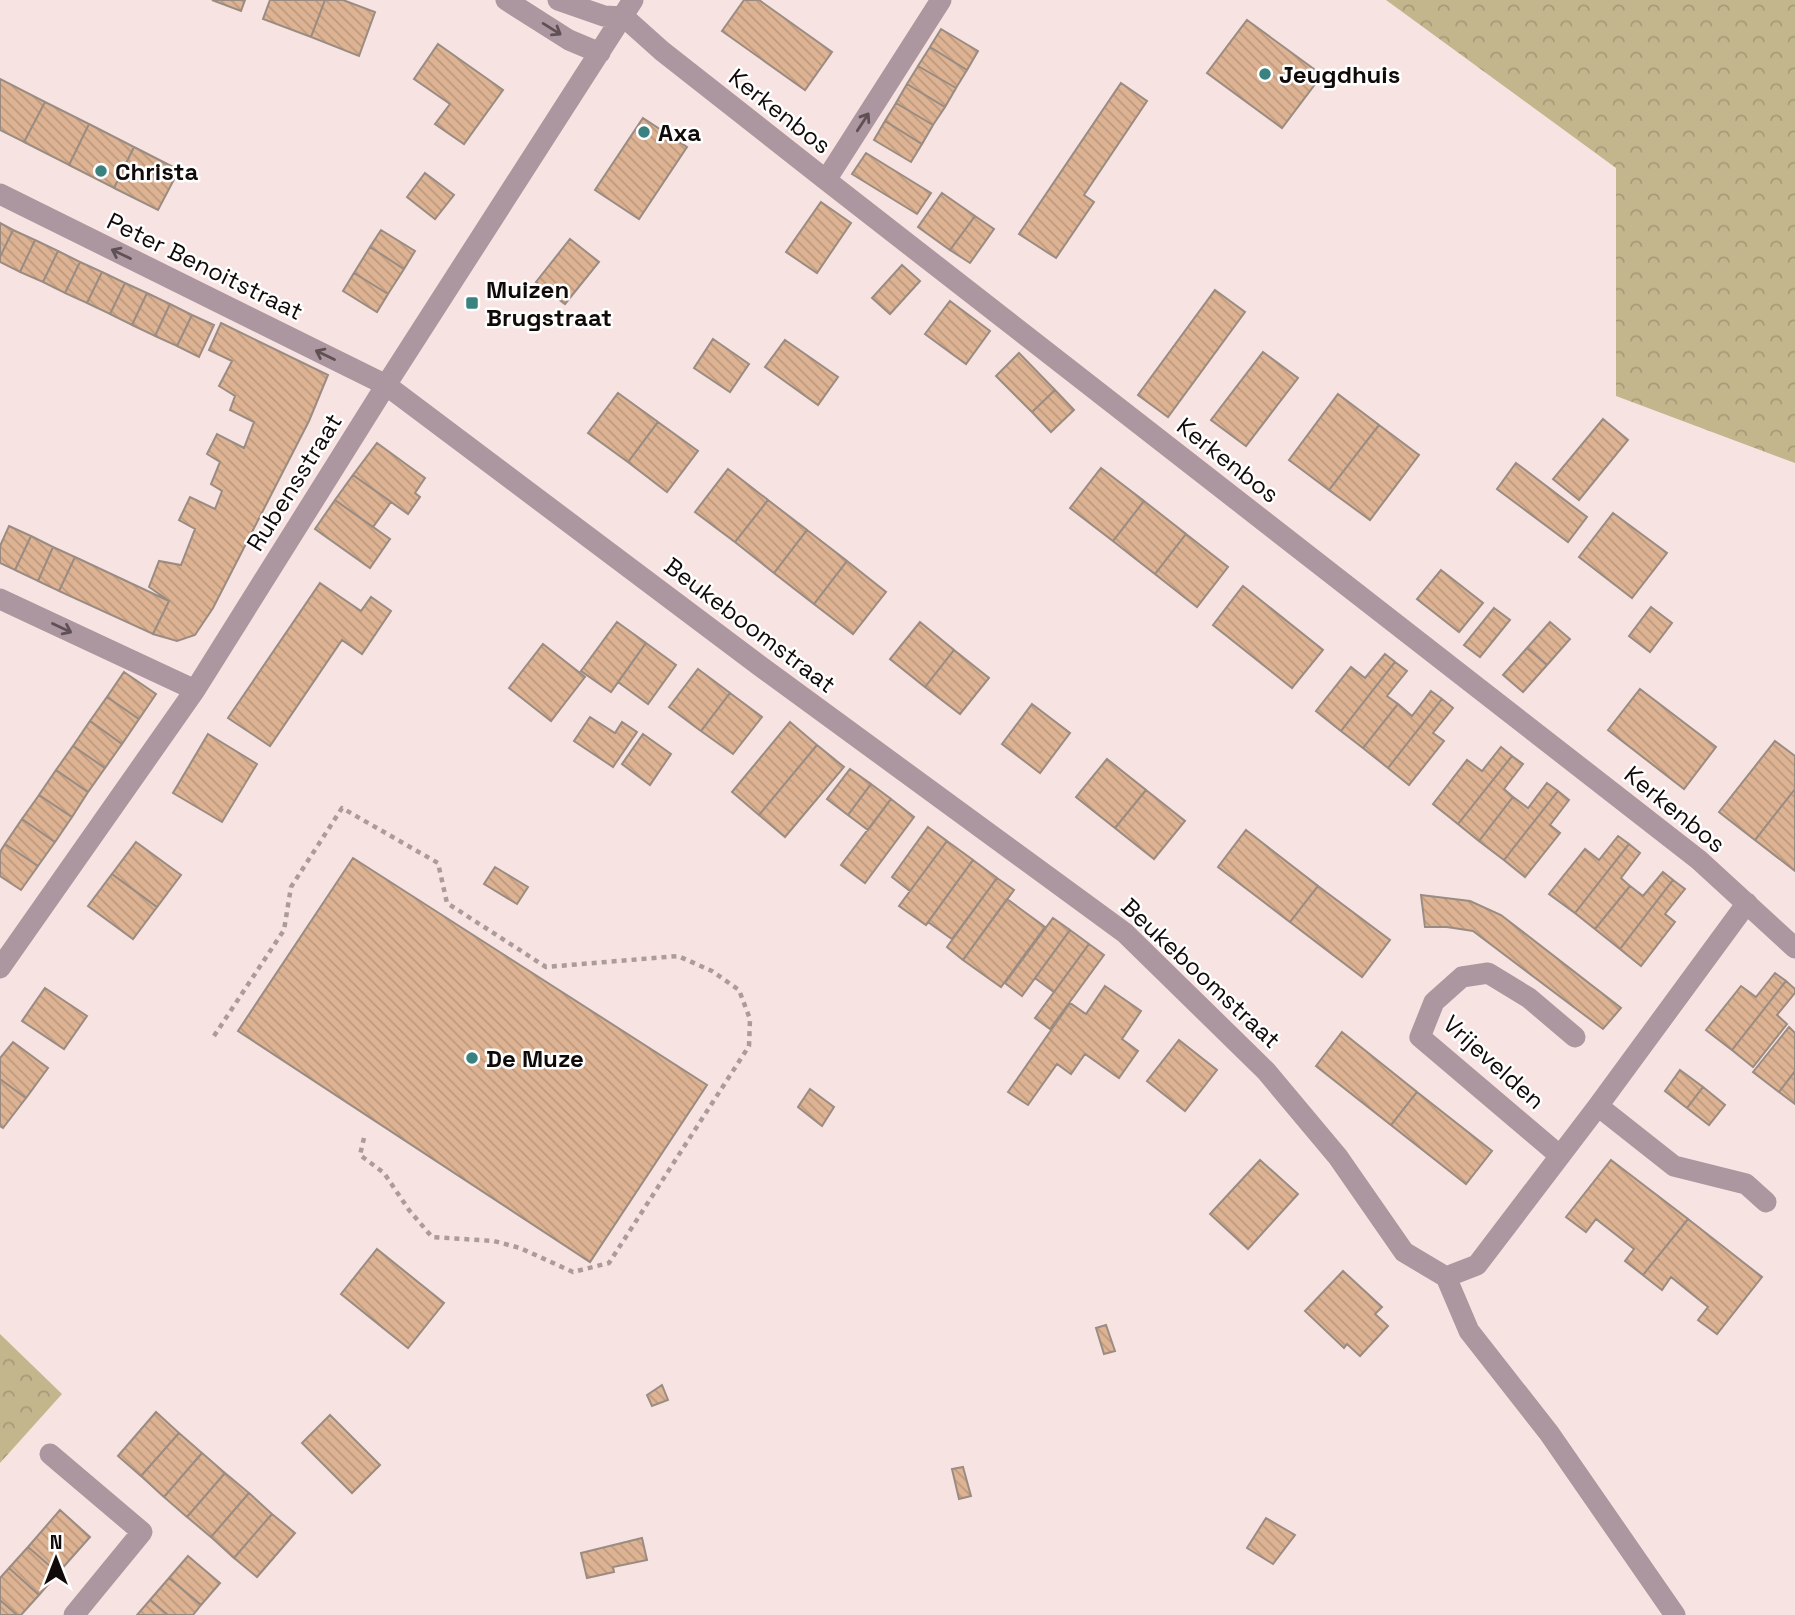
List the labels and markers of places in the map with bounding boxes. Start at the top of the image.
place label: Jeugdhuis [1279,59,1400,90]
marker: Jeugdhuis [1257,66,1273,82]
place label: Axa [658,117,701,148]
marker: Axa [636,124,652,140]
place label: Christa [115,156,198,187]
marker: Christa [93,163,109,179]
place label: Muizen Brugstraat [486,274,612,333]
marker: Muizen Brugstraat [464,295,480,311]
place label: De Muze [486,1043,584,1074]
marker: De Muze [464,1050,480,1066]

